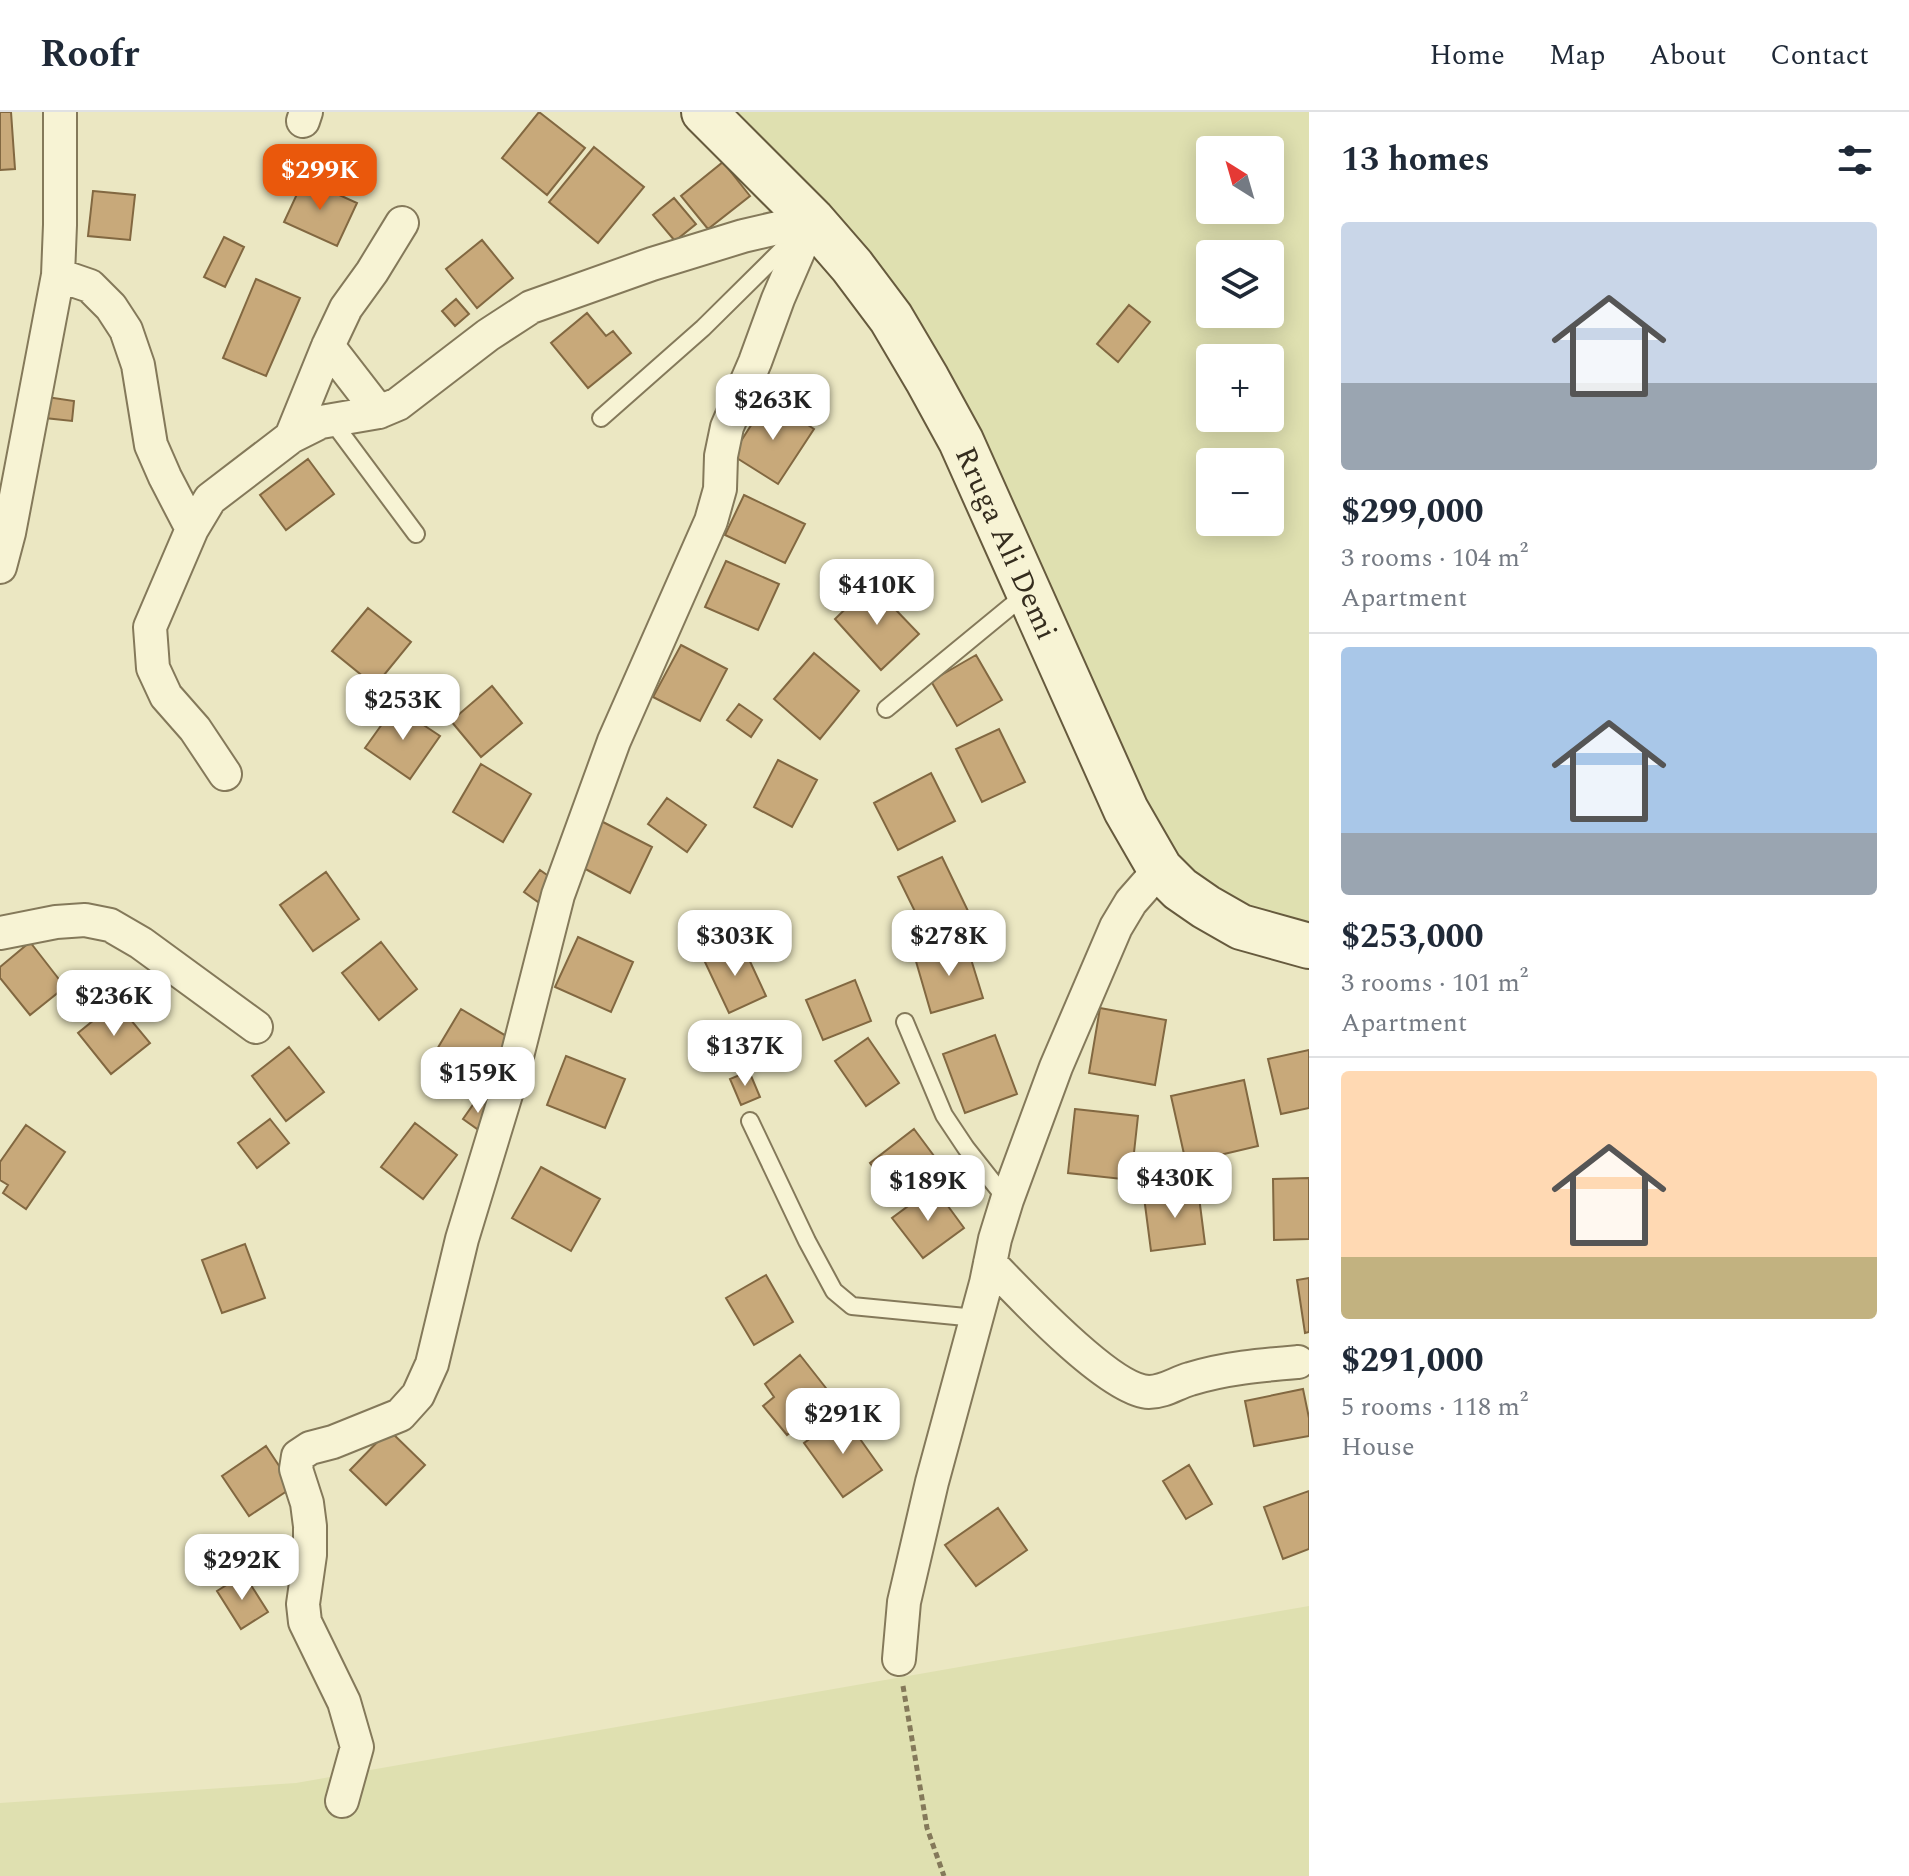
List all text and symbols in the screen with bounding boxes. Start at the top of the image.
text: Roofr [40,26,140,84]
text: Home [1429,34,1505,77]
text: Map [1549,34,1605,77]
text: About [1649,34,1726,77]
text: Contact [1770,34,1869,77]
text: 13 homes [1341,134,1490,186]
north arrow [1196,136,1284,224]
map controls [1196,136,1284,536]
icon: filters [1833,138,1877,182]
pin: $299K [264,144,376,212]
text: $299K [281,150,359,190]
button: layers [1196,240,1284,328]
icon: home [1537,274,1681,418]
button: + [1196,344,1284,432]
pin: $263K [717,374,829,442]
text: $263K [734,380,812,420]
street label: Rruga Ali Demi [942,439,1069,648]
button: − [1196,448,1284,536]
text: $299,000 [1341,486,1484,538]
text: 3 rooms · 104 m² [1341,538,1528,578]
pin: $410K [821,559,933,627]
text: $410K [838,565,916,605]
text: Apartment [1341,578,1467,618]
pin: $253K [347,674,459,742]
text: $253K [364,680,442,720]
icon: home [1537,699,1681,843]
pin: $303K [679,910,791,978]
pin: $278K [893,910,1005,978]
text: $253,000 [1341,911,1484,963]
text: $303K [696,916,774,956]
text: $278K [910,916,988,956]
text: 3 rooms · 101 m² [1341,963,1528,1003]
pin: $236K [58,970,170,1038]
text: $236K [75,976,153,1016]
text: Apartment [1341,1003,1467,1043]
pin: $137K [689,1020,801,1088]
text: $137K [706,1026,784,1066]
pin: $159K [422,1047,534,1115]
text: $159K [439,1053,517,1093]
icon: home [1537,1123,1681,1267]
pin: $430K [1119,1152,1231,1220]
pin: $189K [872,1155,984,1223]
text: $430K [1136,1158,1214,1198]
text: $189K [889,1161,967,1201]
text: $291,000 [1341,1335,1484,1387]
text: 5 rooms · 118 m² [1341,1387,1528,1427]
pin: $291K [787,1388,899,1456]
text: $291K [804,1394,882,1434]
text: House [1341,1427,1415,1467]
pin: $292K [186,1534,298,1602]
text: $292K [203,1540,281,1580]

